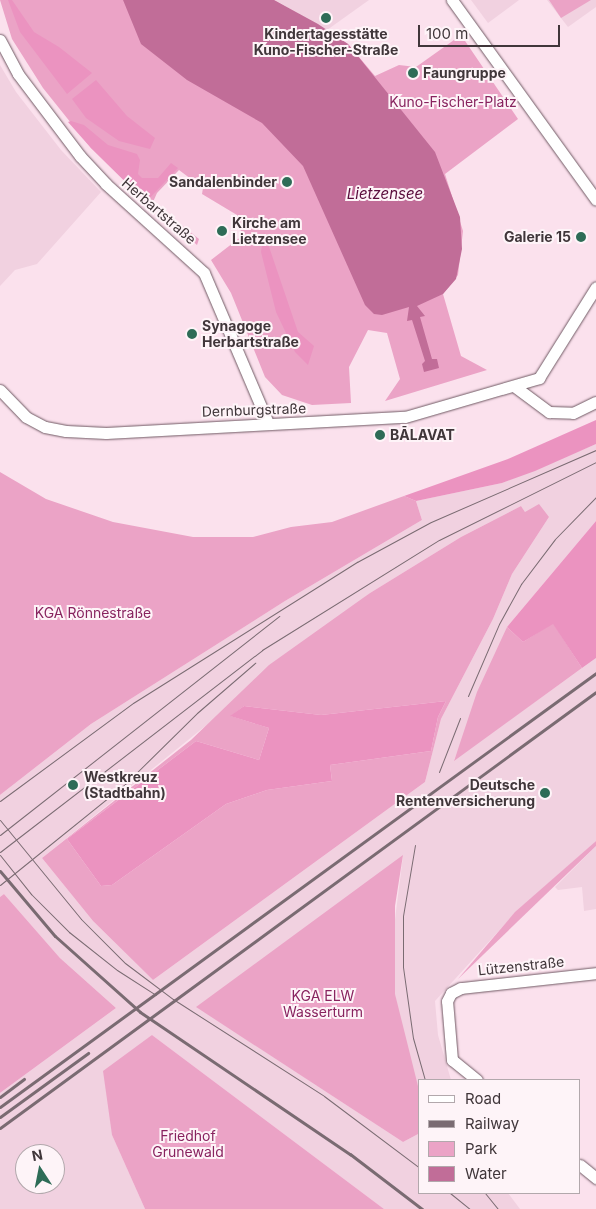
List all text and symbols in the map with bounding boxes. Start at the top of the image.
marker: Kindertagesstätte Kuno-Fischer-Straße [320,12,332,24]
scale bar [421,15,564,47]
text: 100 m [426,24,468,43]
place label: Kindertagesstätte Kuno-Fischer-Straße [254,26,398,58]
place label: Faungruppe [423,65,506,81]
marker: Faungruppe [407,67,419,79]
park label: Kuno-Fischer-Platz [389,94,517,110]
street label: Herbartstraße [119,174,199,248]
place label: Sandalenbinder [169,174,277,190]
marker: Sandalenbinder [281,176,293,188]
water label: Lietzensee [347,185,423,203]
place label: Kirche am Lietzensee [232,215,306,248]
marker: Kirche am Lietzensee [216,225,228,237]
place label: Galerie 15 [504,229,571,245]
marker: Galerie 15 [575,231,587,243]
place label: Synagoge Herbartstraße [202,318,299,351]
marker: Synagoge Herbartstraße [186,328,198,340]
street label: Dernburgstraße [202,400,306,420]
place label: BĀLAVAT [390,427,455,443]
marker: BĀLAVAT [374,429,386,441]
park label: KGA Rönnestraße [35,605,151,621]
place label: Westkreuz (Stadtbahn) [84,769,166,802]
place label: Deutsche Rentenversicherung [396,777,535,810]
marker: Westkreuz (Stadtbahn) [66,778,80,792]
marker: Deutsche Rentenversicherung [539,787,551,799]
street label: Lützenstraße [477,953,565,979]
park label: KGA ELW Wasserturm [283,988,363,1020]
legend [418,1079,581,1194]
text: Road [465,1089,501,1108]
text: Railway [465,1114,519,1133]
park label: Friedhof Grunewald [152,1128,224,1160]
text: Park [465,1139,497,1158]
north arrow [15,1144,65,1194]
text: N [30,1145,44,1164]
text: Water [465,1164,507,1183]

